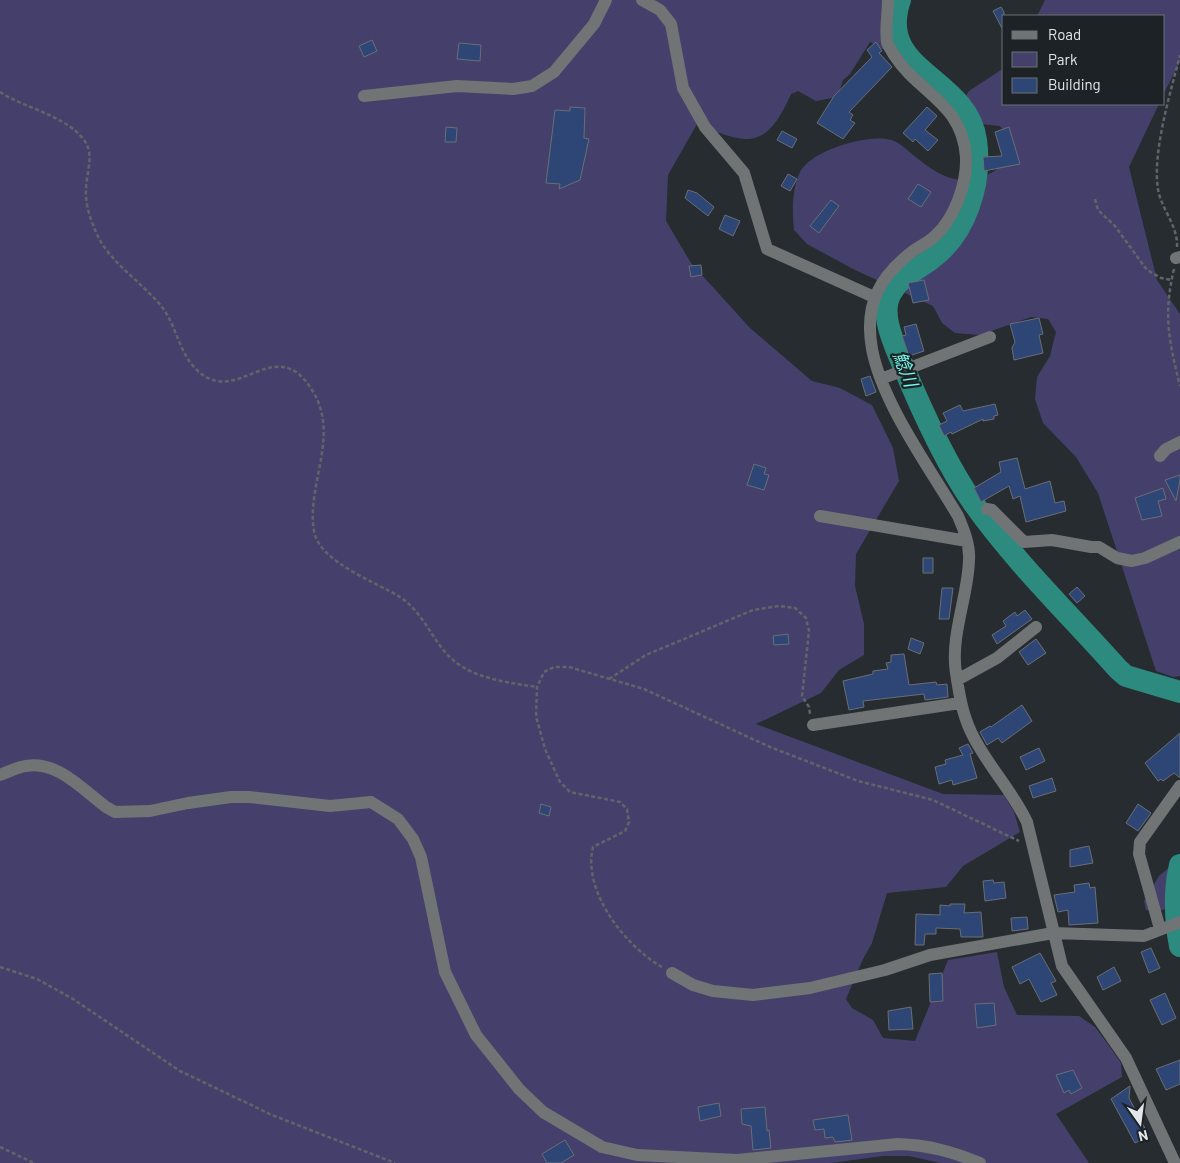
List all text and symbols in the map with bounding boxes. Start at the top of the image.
legend [1002,15,1165,105]
text: Road [1048,25,1081,43]
text: Park [1048,50,1078,68]
text: Building [1048,75,1101,93]
water label: 鯰川 [889,348,923,392]
north arrow [1115,1098,1165,1148]
text: N [1137,1127,1150,1145]

